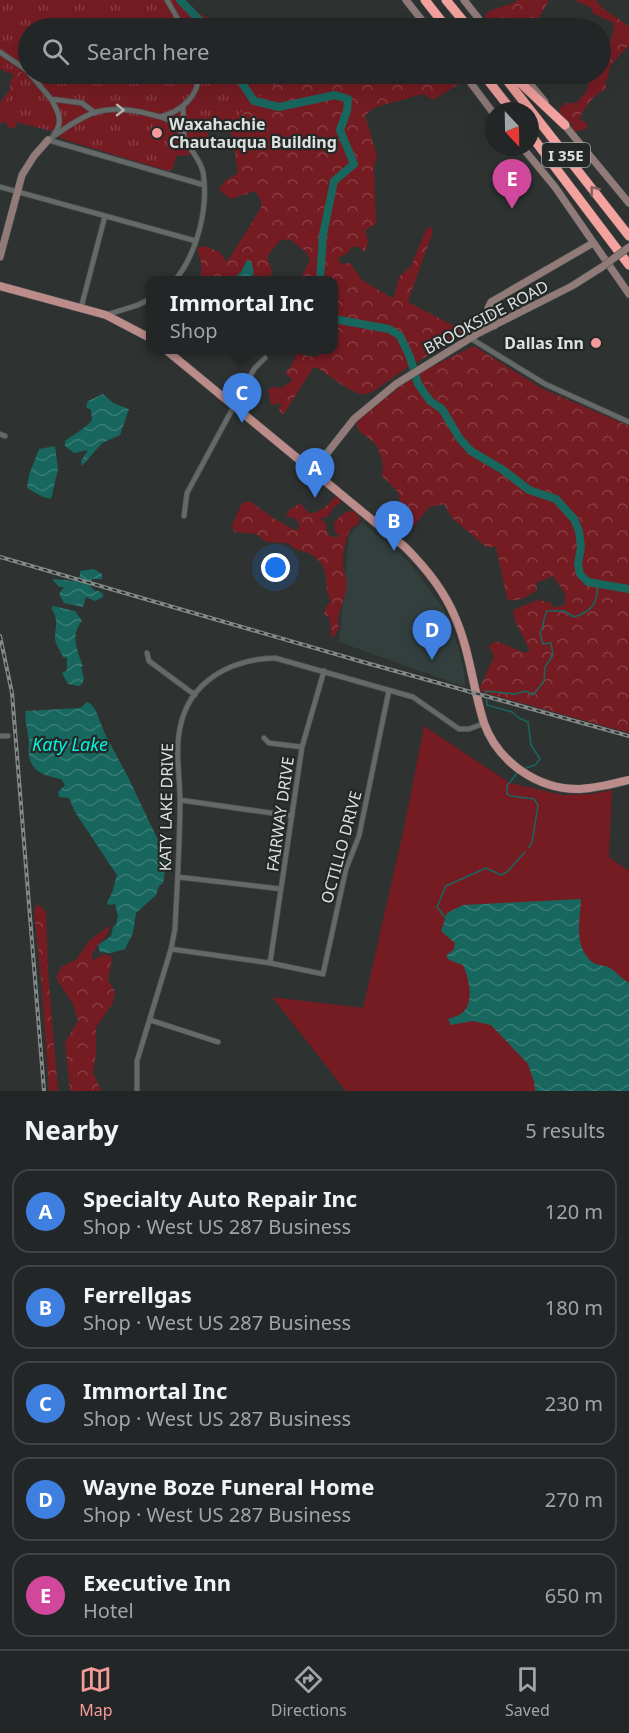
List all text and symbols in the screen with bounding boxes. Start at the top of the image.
search box [18,18,611,84]
icon: search [39,35,72,68]
text: Search here [87,36,209,66]
north arrow [485,102,539,156]
one-way arrow [115,104,124,116]
place label: Waxahachie Chautauqua Building [169,113,337,153]
marker: Waxahachie Chautauqua Building [150,126,164,140]
road number: I 35E [542,143,590,167]
pin: E [492,160,532,209]
one-way arrow [590,185,601,196]
street label: BROOKSIDE ROAD [420,275,552,359]
popup [146,276,338,354]
text: Immortal Inc [170,287,314,317]
text: Shop [170,317,218,344]
place label: Dallas Inn [504,332,584,354]
marker: Dallas Inn [589,336,603,350]
pin: C [222,374,262,423]
pin: A [296,448,334,498]
pin: B [374,502,414,551]
your location [261,553,290,582]
pin: D [412,610,452,660]
water label: Katy Lake [32,732,108,756]
street label: KATY LAKE DRIVE [154,743,178,871]
street label: FAIRWAY DRIVE [261,755,299,873]
street label: OCTILLO DRIVE [315,788,367,906]
text: Nearby [24,1112,119,1148]
text: 5 results [525,1117,605,1144]
text: Specialty Auto Repair Inc [83,1183,357,1213]
text: A [39,1198,52,1225]
text: 120 m [545,1198,603,1225]
text: Shop · West US 287 Business [83,1213,351,1240]
text: Ferrellgas [83,1279,192,1309]
text: B [39,1294,52,1321]
text: 180 m [545,1294,603,1321]
text: Shop · West US 287 Business [83,1309,351,1336]
text: Immortal Inc [83,1375,227,1405]
text: C [39,1390,52,1417]
text: 230 m [545,1390,603,1417]
text: Shop · West US 287 Business [83,1405,351,1432]
text: Wayne Boze Funeral Home [83,1471,374,1501]
text: D [38,1486,53,1513]
text: 270 m [545,1486,603,1513]
text: Shop · West US 287 Business [83,1501,351,1528]
text: Executive Inn [83,1567,231,1597]
text: E [40,1582,51,1609]
text: 650 m [545,1582,603,1609]
text: Hotel [83,1597,134,1624]
tab: Map [79,1663,112,1721]
tab: Directions [271,1663,347,1721]
tab: Saved [505,1663,550,1721]

